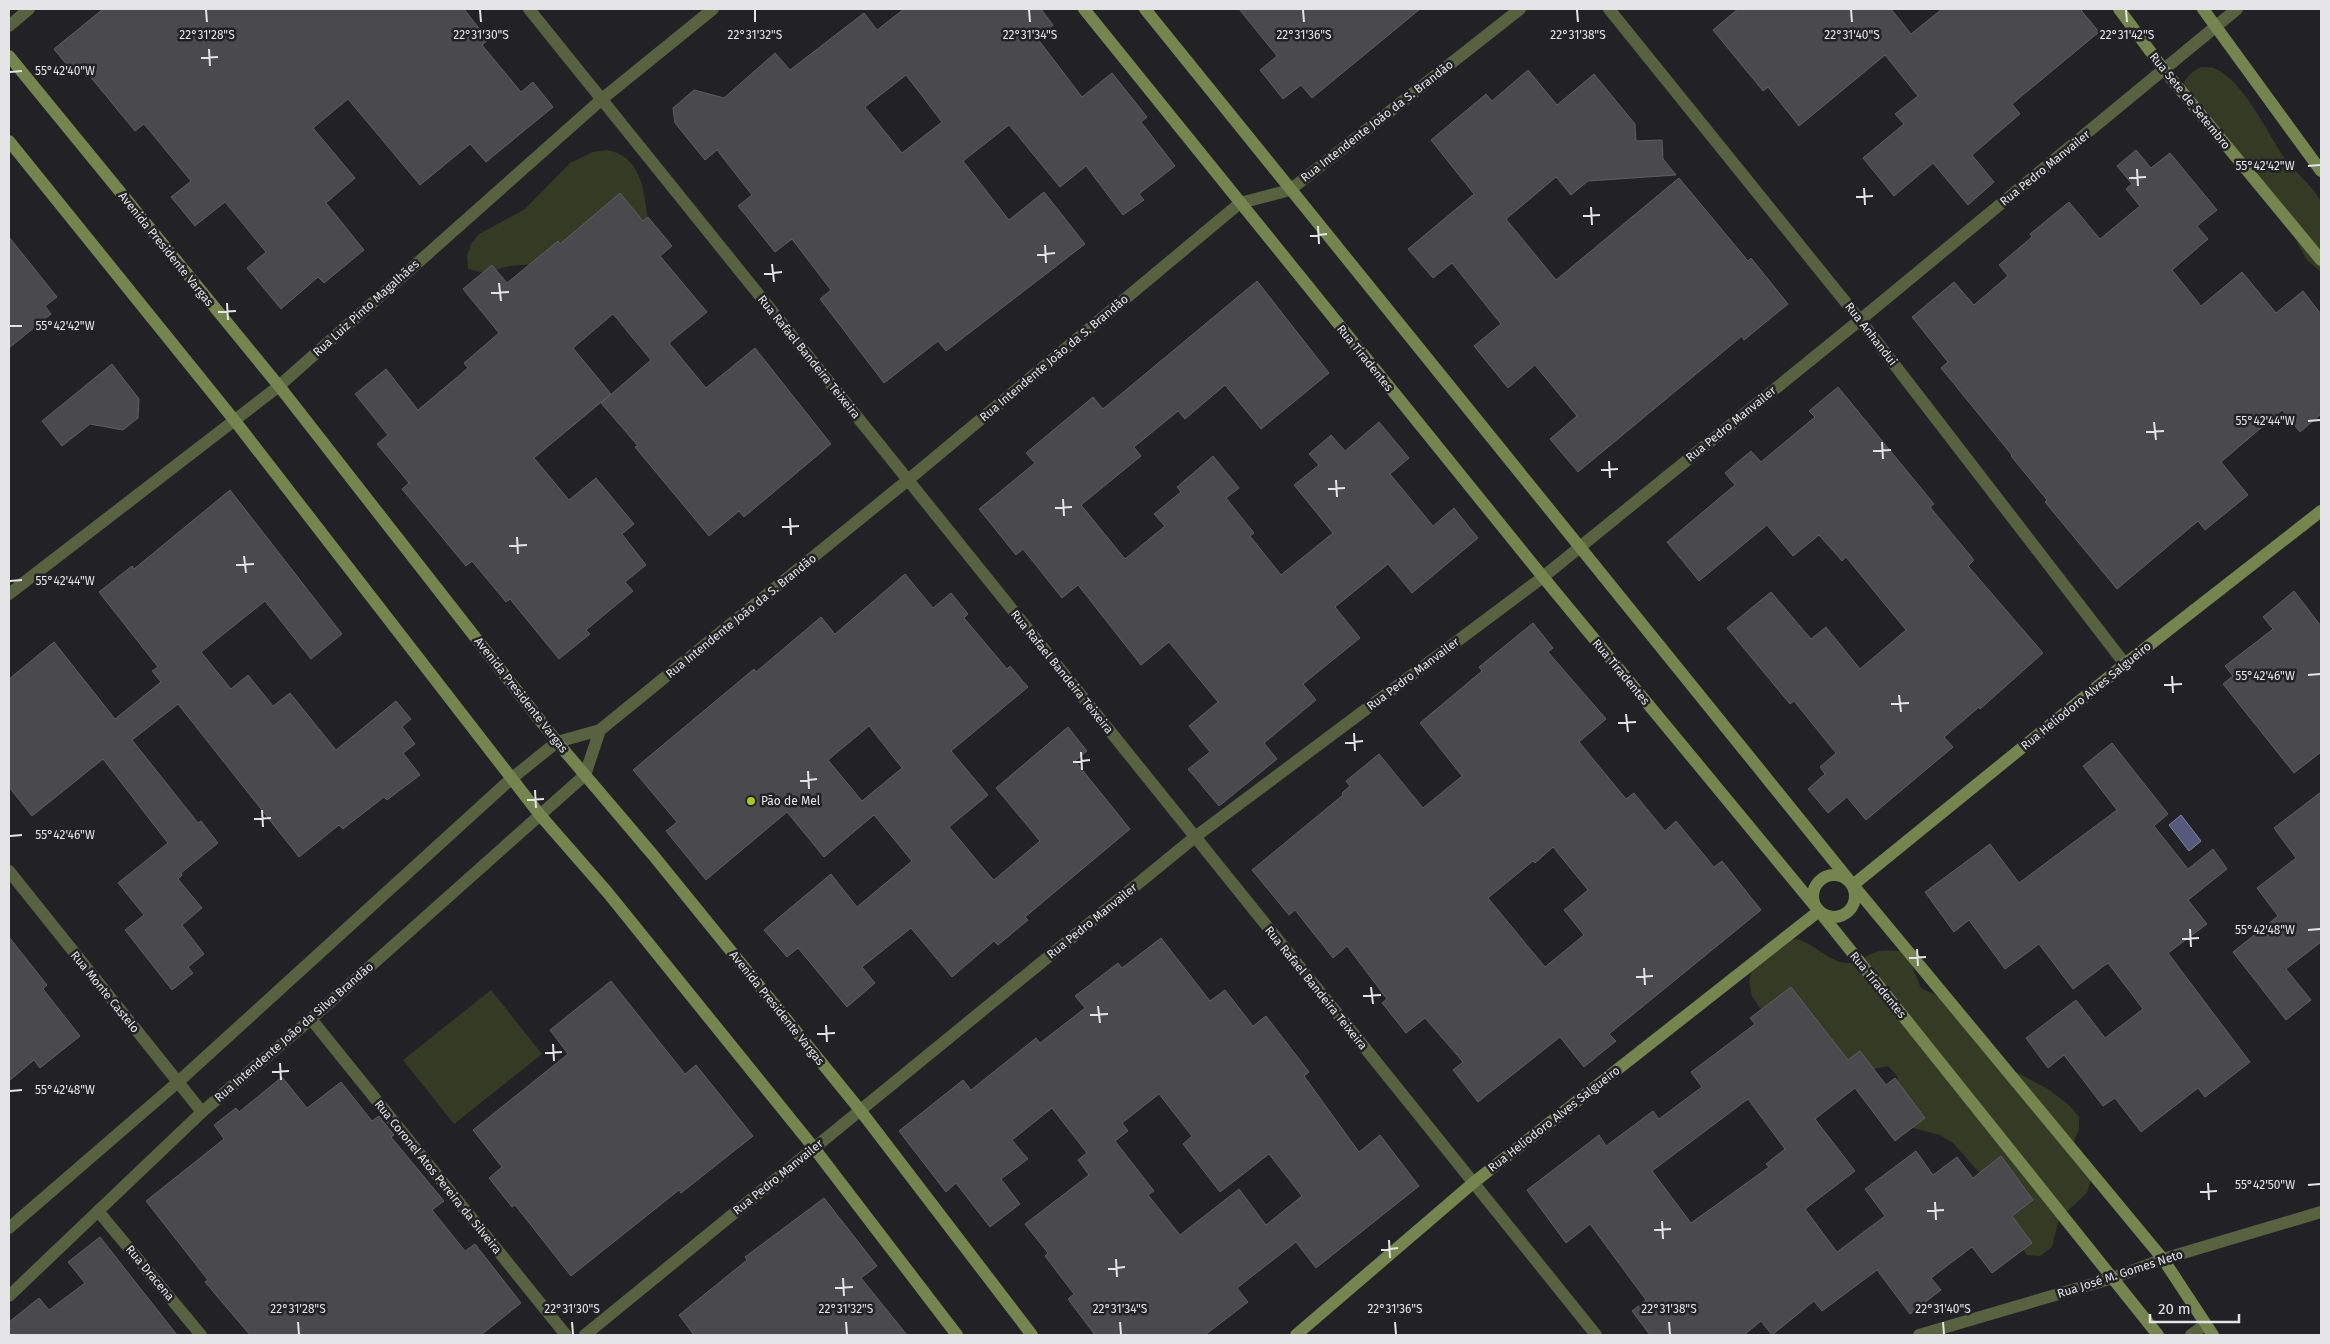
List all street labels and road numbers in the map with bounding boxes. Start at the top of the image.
street label: Rua Sete de Setembro [2147,50,2233,152]
street label: Rua Intendente João da S. Brandão [1298,57,1456,185]
street label: Rua Pedro Manvailer [1997,127,2093,209]
street label: Avenida Presidente Vargas [116,189,217,309]
street label: Rua Luiz Pinto Magalhães [310,256,422,359]
street label: Rua Rafael Bandeira Teixeira [755,292,863,422]
street label: Rua Intendente João da S. Brandão [977,292,1131,424]
street label: Rua Anhandui [1842,300,1900,368]
street label: Rua Tiradentes [1334,322,1396,394]
street label: Rua Pedro Manvailer [1683,383,1779,465]
street label: Rua Intendente João da S. Brandão [663,551,819,681]
street label: Rua Rafael Bandeira Teixeira [1008,607,1116,737]
street label: Avenida Presidente Vargas [471,634,571,756]
street label: Rua Pedro Manvailer [1364,635,1462,713]
street label: Rua Tiradentes [1589,636,1653,708]
street label: Rua Heliodoro Alves Salgueiro [2018,639,2154,753]
street label: Rua Pedro Manvailer [1044,880,1140,962]
street label: Rua Rafael Bandeira Teixeira [1262,923,1370,1053]
street label: Rua Monte Castelo [68,948,142,1036]
street label: Avenida Presidente Vargas [727,948,828,1068]
street label: Rua Tiradentes [1847,949,1909,1021]
street label: Rua Intendente João da Silva Brandão [212,959,376,1105]
street label: Rua Heliodoro Alves Salgueiro [1485,1063,1623,1175]
street label: Rua Coronel Atos Pereira da Silveira [372,1097,504,1257]
street label: Rua Pedro Manvailer [730,1136,826,1218]
street label: Rua Dracena [123,1242,177,1304]
street label: Rua José M. Gomes Neto [2055,1247,2185,1301]

